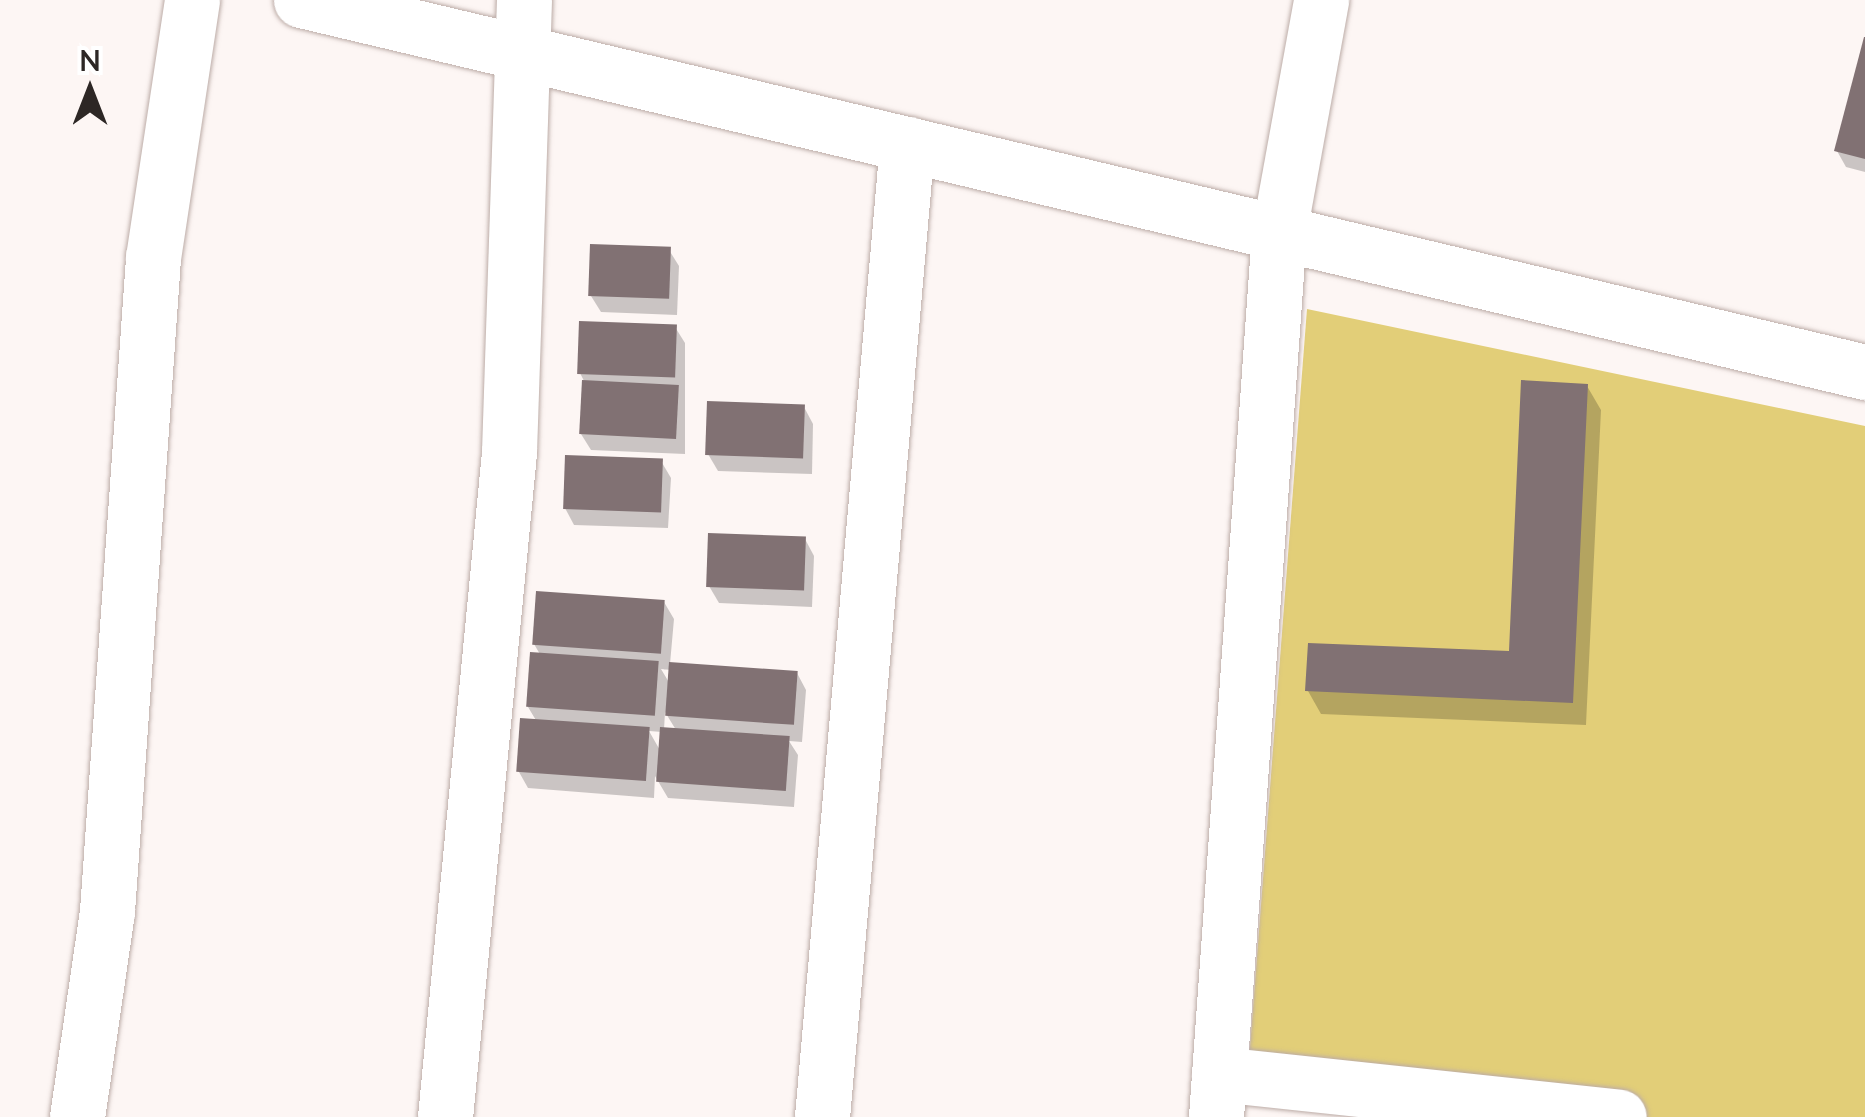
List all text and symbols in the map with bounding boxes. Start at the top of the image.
north arrow [40,40,140,140]
text: N [79,43,101,77]

